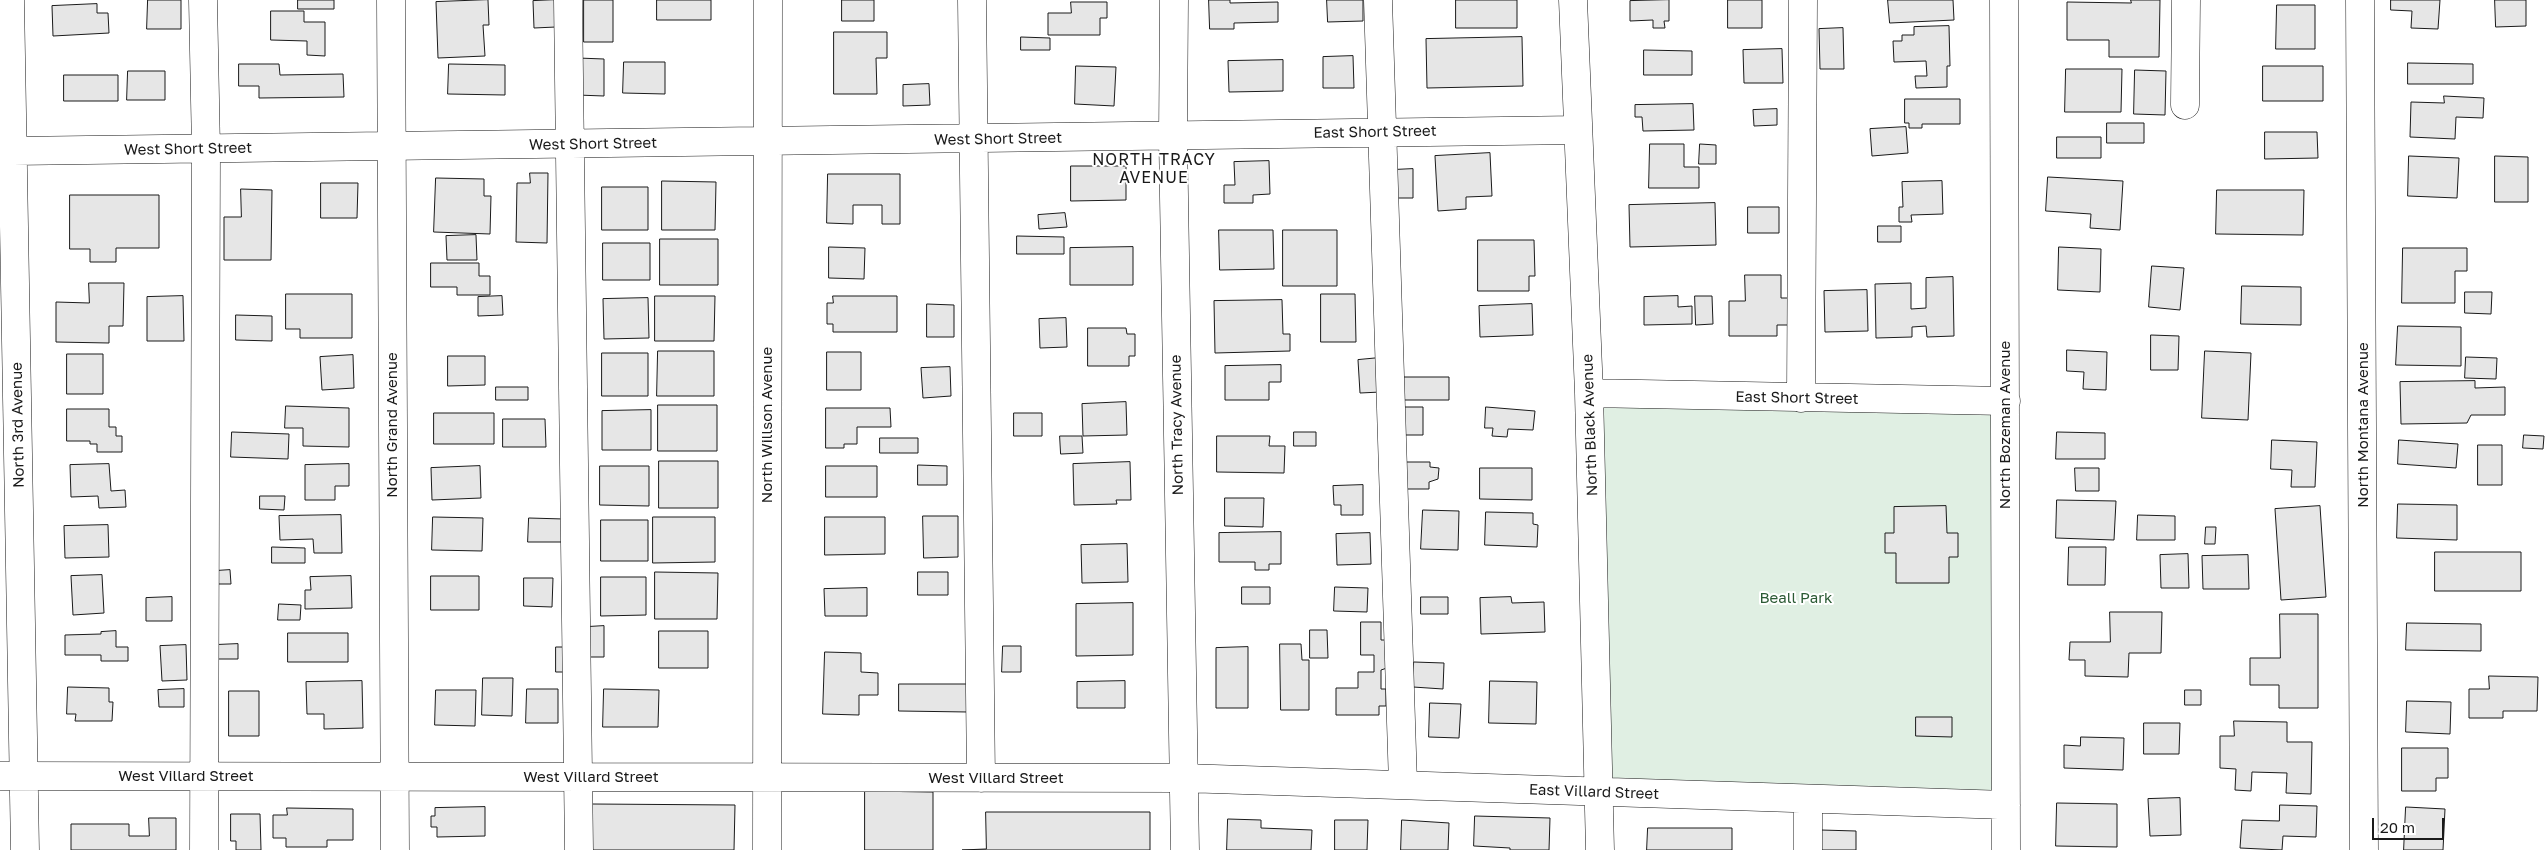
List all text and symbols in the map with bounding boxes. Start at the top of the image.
street label: East Short Street [1313,122,1437,142]
street label: West Short Street [934,129,1062,149]
street label: West Short Street [529,134,657,154]
street label: West Short Street [124,139,252,159]
district label: NORTH TRACY AVENUE [1091,150,1217,188]
street label: North Bozeman Avenue [1996,341,2014,509]
street label: North Montana Avenue [2354,342,2372,508]
street label: North Willson Avenue [758,347,776,503]
street label: North Grand Avenue [383,352,401,498]
street label: North Black Avenue [1579,354,1601,496]
street label: North Tracy Avenue [1167,355,1187,495]
street label: North 3rd Avenue [8,362,28,488]
street label: East Short Street [1735,388,1859,408]
park label: Beall Park [1759,589,1833,607]
street label: West Villard Street [118,767,254,785]
street label: West Villard Street [523,768,659,786]
street label: West Villard Street [928,769,1064,787]
street label: East Villard Street [1529,781,1659,803]
scale bar [2375,808,2448,840]
text: 20 m [2380,818,2415,836]

